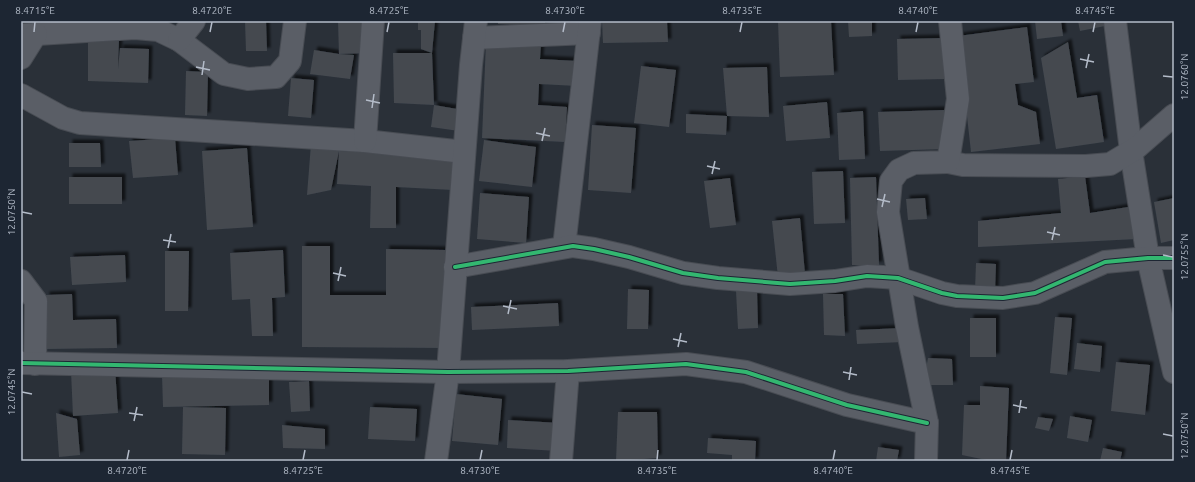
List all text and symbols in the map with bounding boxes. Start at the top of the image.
text: 8.4715°E [15,5,55,16]
text: 8.4720°E [192,5,232,16]
text: 8.4725°E [369,5,409,16]
text: 8.4730°E [545,5,585,16]
text: 8.4735°E [722,5,762,16]
text: 8.4740°E [898,5,938,16]
text: 8.4745°E [1075,5,1115,16]
text: 12.0760°N [1179,54,1190,100]
text: 12.0750°N [6,189,17,235]
text: 12.0755°N [1179,234,1190,280]
text: 12.0745°N [6,369,17,415]
text: 12.0750°N [1179,413,1190,459]
text: 8.4720°E [107,465,147,476]
text: 8.4725°E [283,465,323,476]
text: 8.4730°E [460,465,500,476]
text: 8.4735°E [637,465,677,476]
text: 8.4740°E [813,465,853,476]
text: 8.4745°E [990,465,1030,476]

